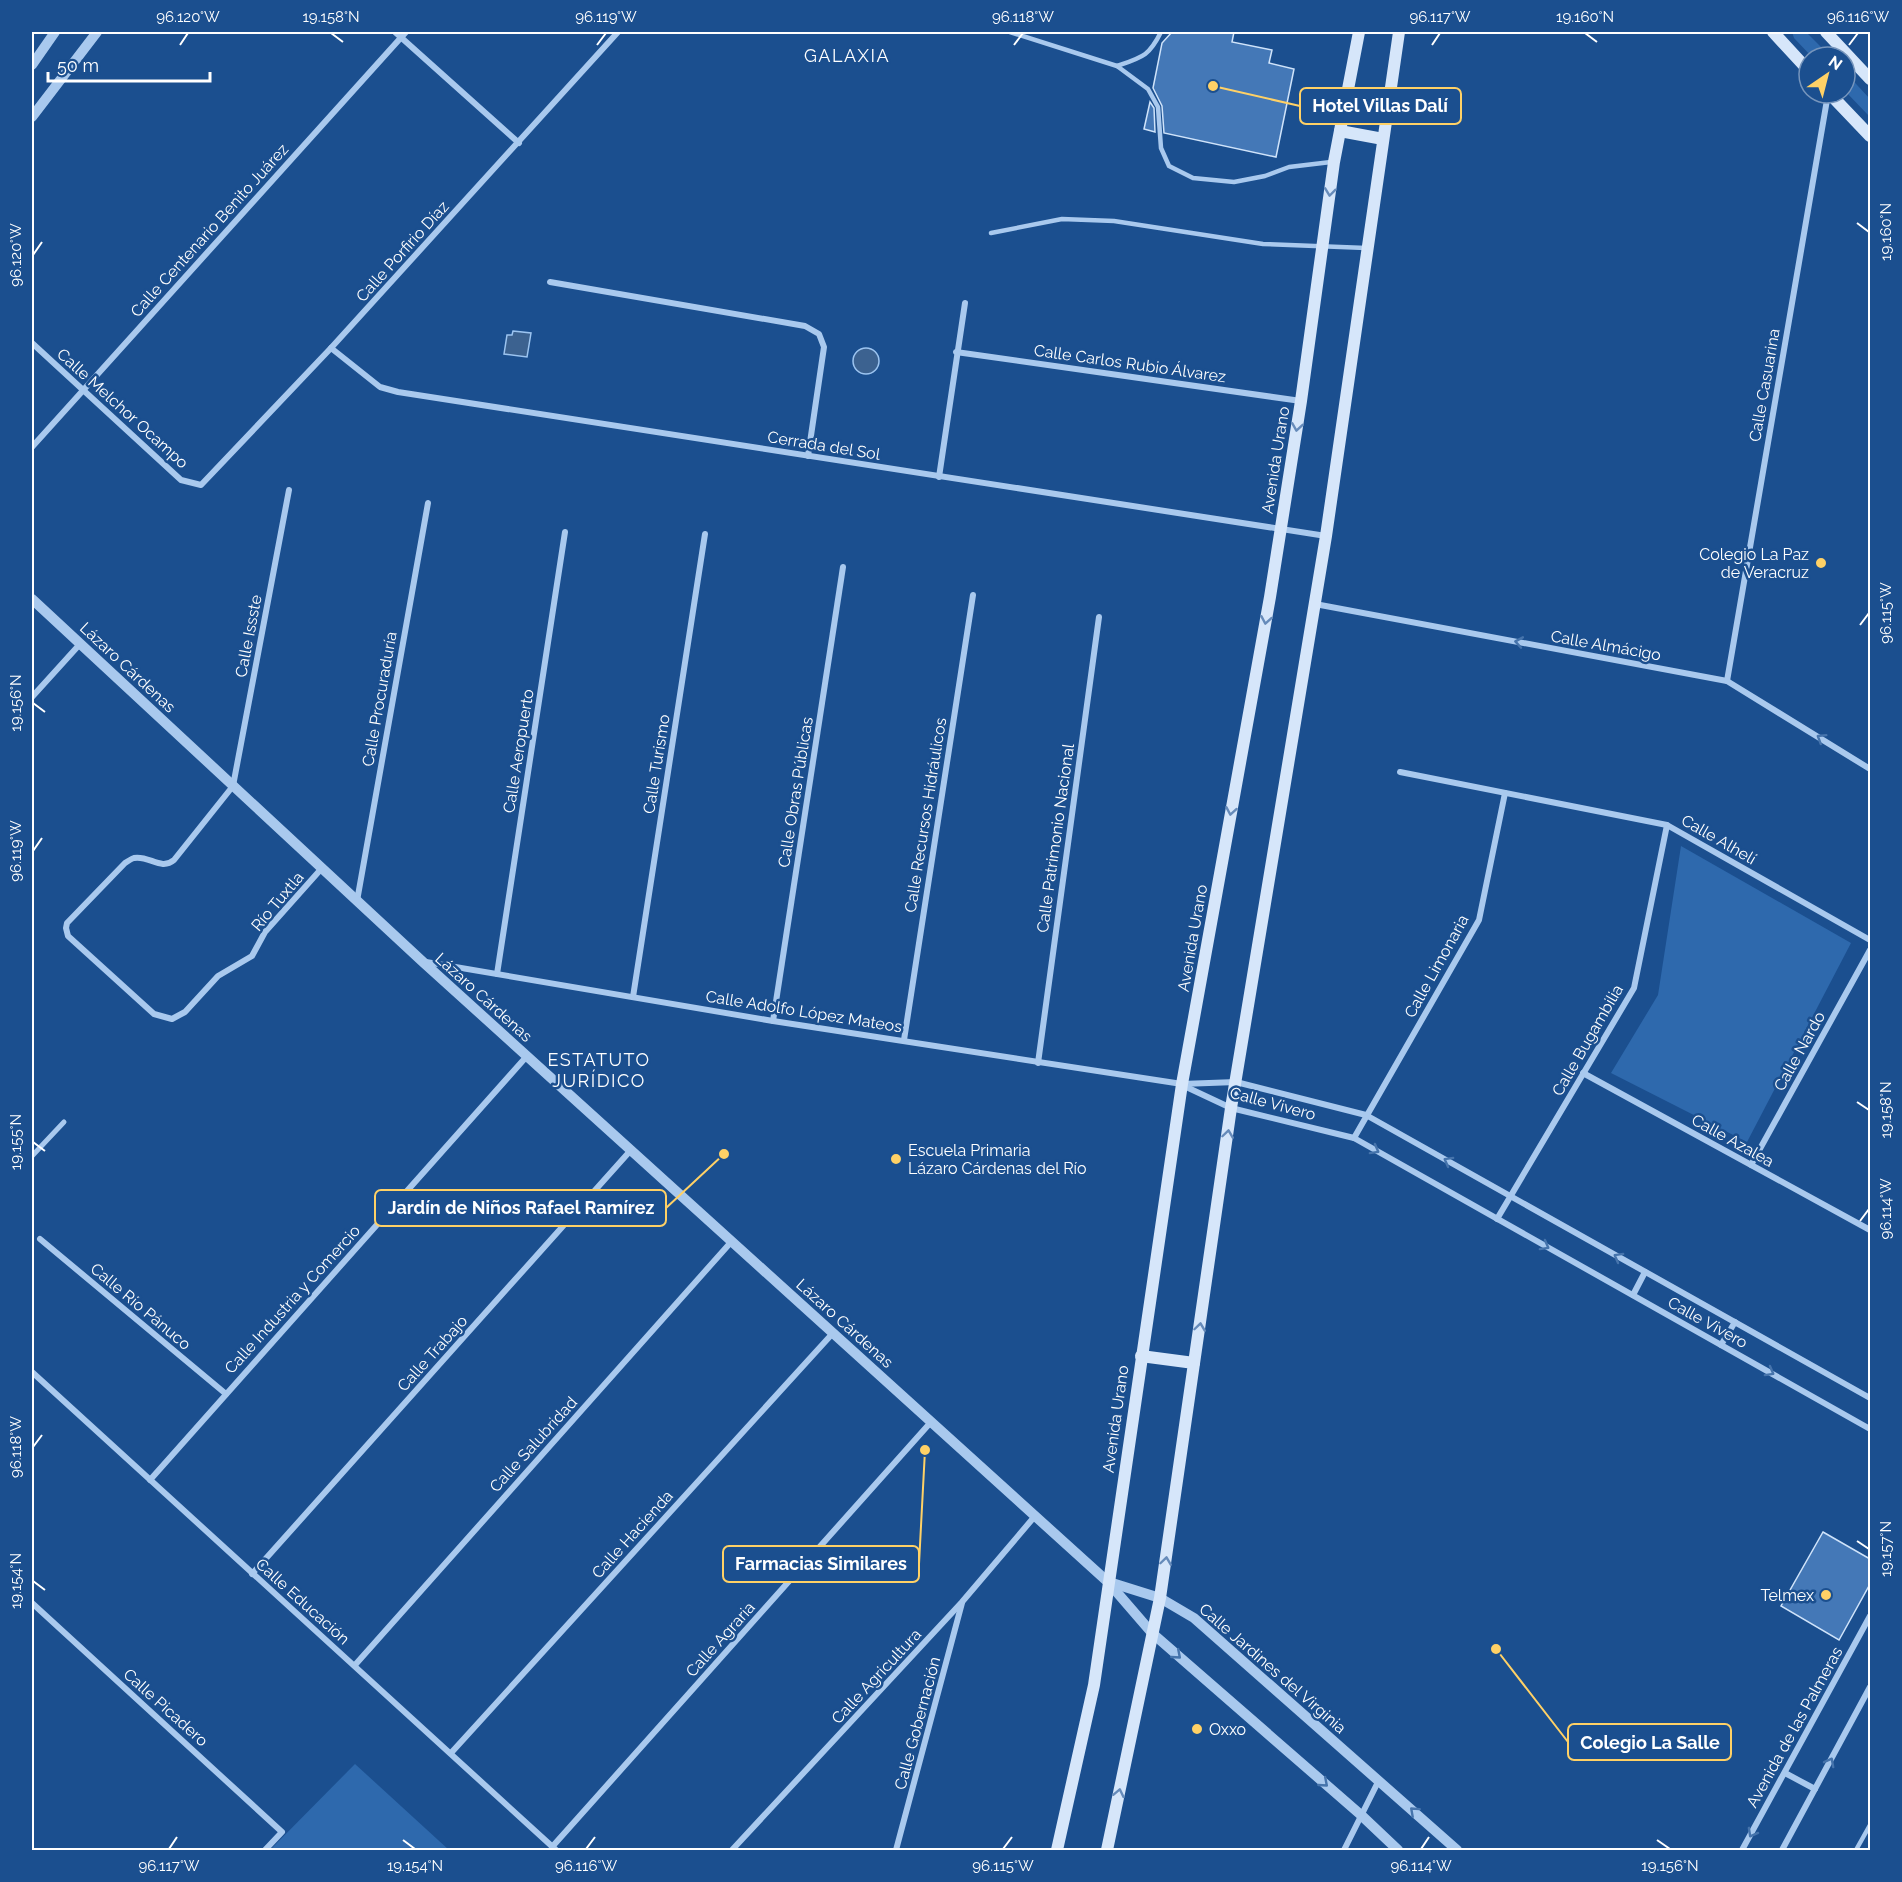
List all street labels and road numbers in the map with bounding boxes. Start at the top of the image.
street label: Calle Centenario Benito Juárez [127,140,292,321]
street label: Calle Porfirio Díaz [352,197,453,306]
street label: Calle Casuarina [1745,327,1784,443]
street label: Calle Carlos Rubio Álvarez [1033,340,1227,386]
street label: Calle Melchor Ocampo [53,344,192,472]
street label: Avenida Urano [1258,405,1293,515]
street label: Cerrada del Sol [766,427,882,464]
street label: Calle Issste [231,593,266,679]
street label: Lázaro Cárdenas [76,618,180,717]
street label: Calle Almácigo [1549,626,1663,665]
street label: Calle Procuraduría [358,630,401,768]
street label: Calle Aeropuerto [499,688,538,814]
street label: Calle Turismo [639,713,674,815]
street label: Calle Obras Públicas [774,715,817,869]
street label: Calle Recursos Hidráulicos [901,716,950,914]
street label: Calle Patrimonio Nacional [1033,742,1078,934]
street label: Calle Alhelí [1678,810,1760,869]
street label: Río Tuxtla [247,868,308,935]
street label: Avenida Urano [1174,883,1211,993]
street label: Calle Limonaria [1400,911,1473,1021]
street label: Lázaro Cárdenas [431,949,536,1046]
street label: Calle Bugambilia [1548,981,1627,1099]
street label: Calle Adolfo López Mateos [704,987,904,1036]
street label: Calle Nardo [1770,1008,1829,1094]
street label: Calle Vivero [1228,1083,1318,1124]
street label: Calle Azalea [1688,1110,1777,1171]
street label: Calle Industria y Comercio [221,1221,364,1377]
street label: Calle Río Pánuco [87,1259,195,1354]
street label: Lázaro Cárdenas [792,1275,897,1372]
street label: Calle Vivero [1665,1293,1751,1352]
street label: Calle Trabajo [393,1311,471,1395]
street label: Avenida Urano [1099,1364,1132,1474]
street label: Calle Salubridad [486,1393,581,1496]
street label: Calle Hacienda [588,1486,677,1582]
street label: Calle Educación [252,1554,353,1648]
street label: Calle Agraria [682,1598,759,1681]
street label: Calle Jardines del Virginia [1195,1599,1350,1737]
street label: Calle Agricultura [828,1625,925,1728]
street label: Avenida de las Palmeras [1742,1643,1847,1811]
street label: Calle Gobernación [891,1655,944,1792]
street label: Calle Picadero [120,1664,212,1750]

